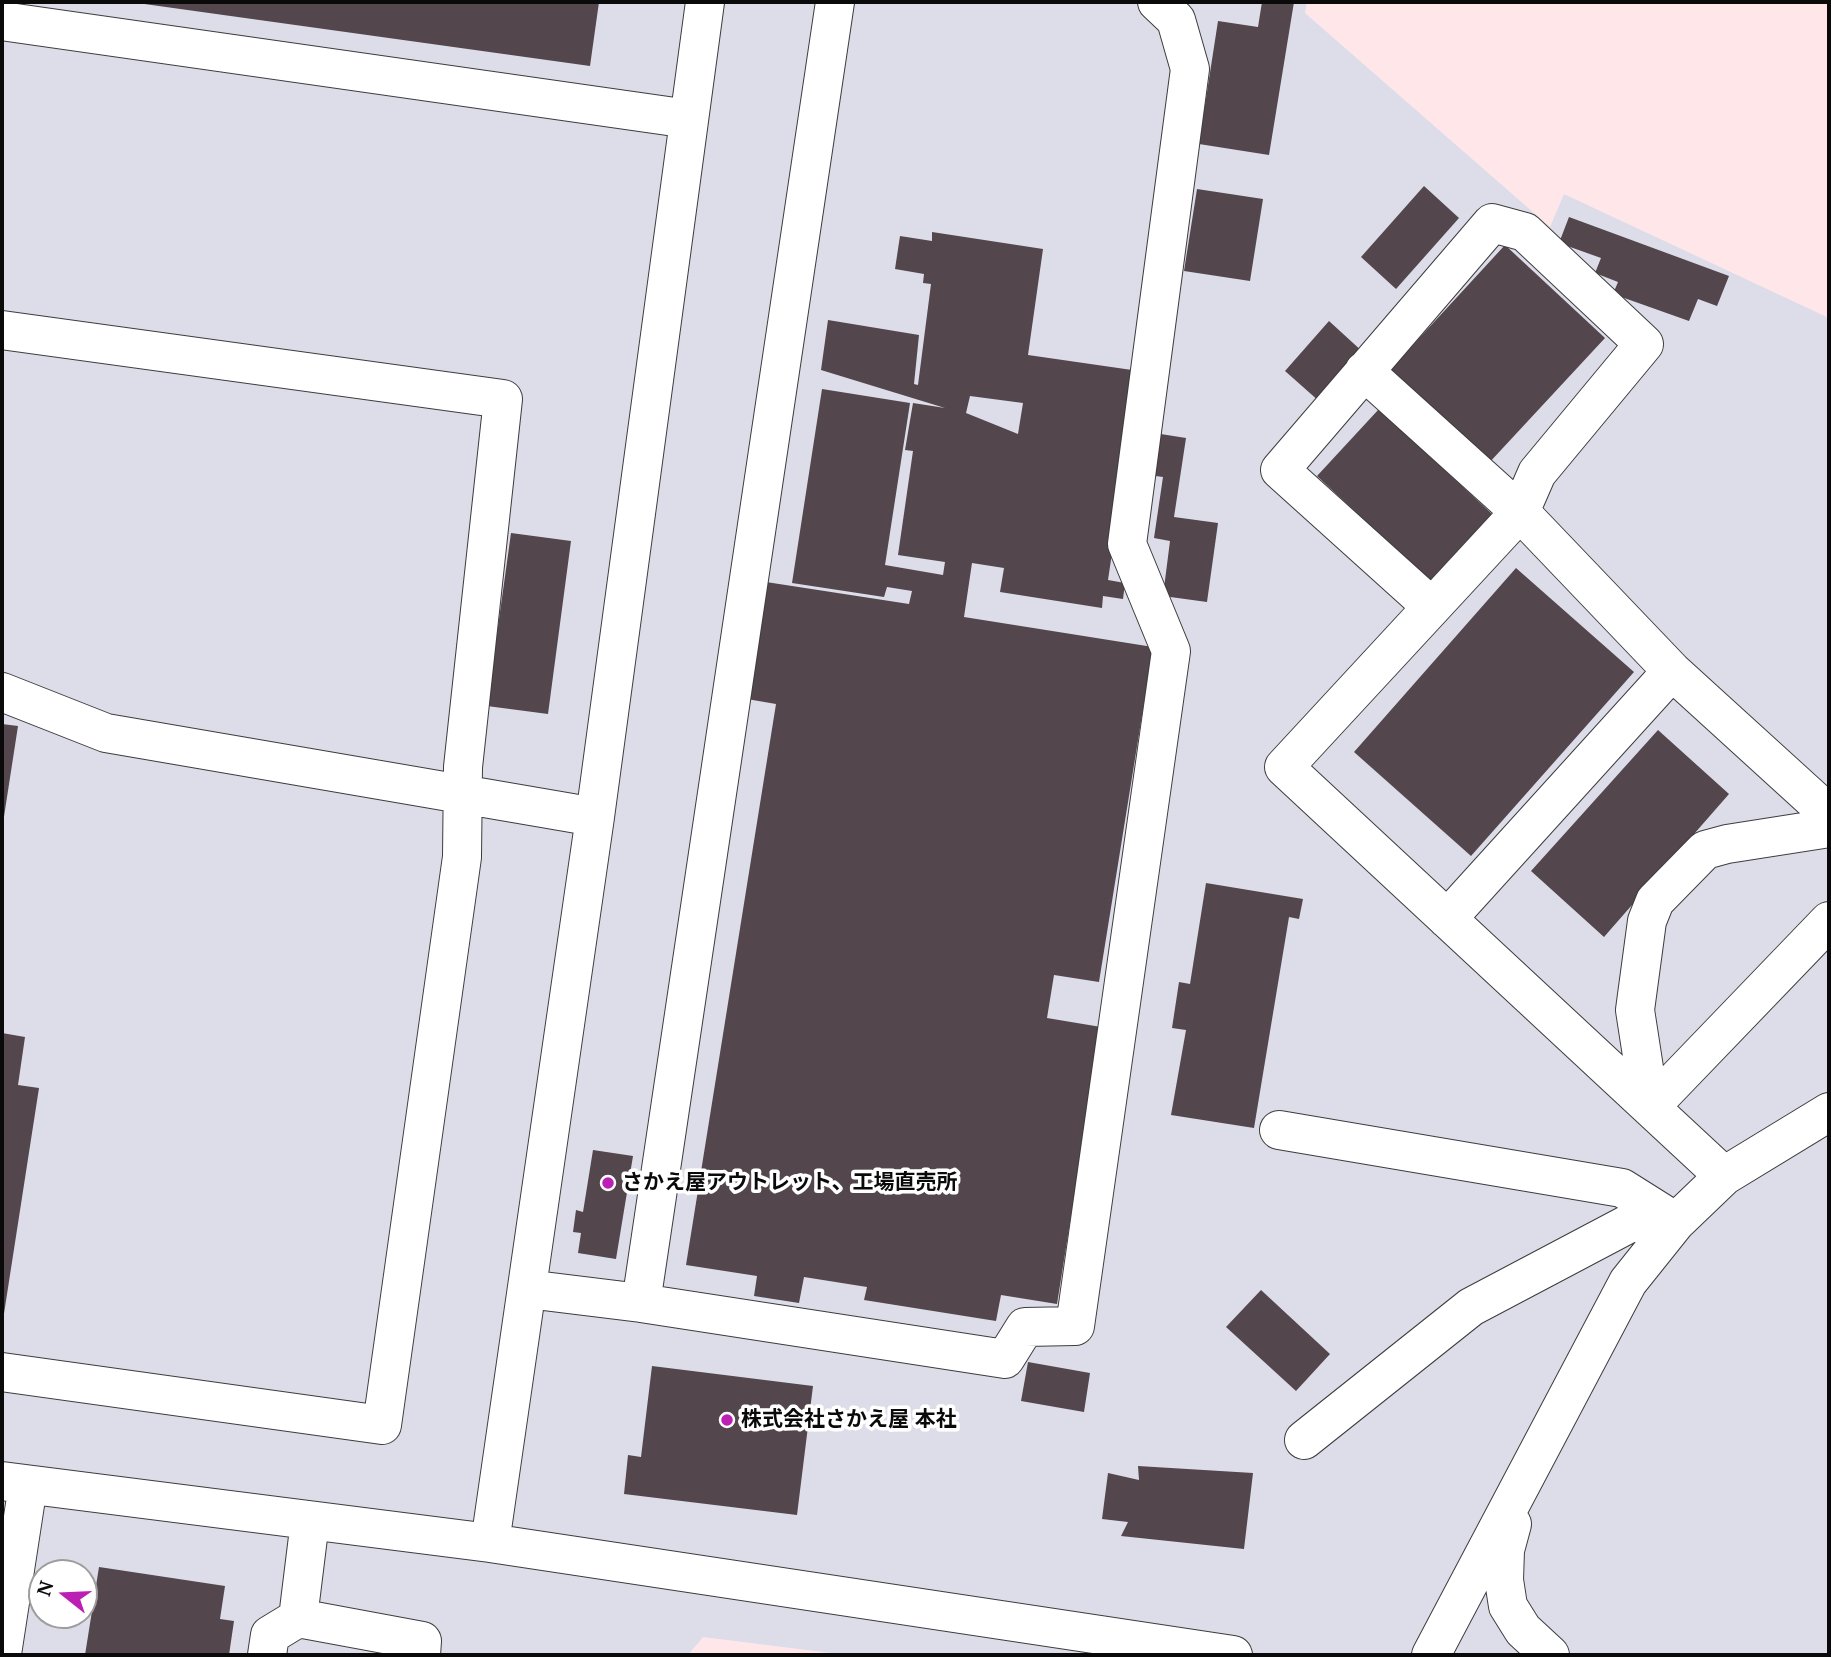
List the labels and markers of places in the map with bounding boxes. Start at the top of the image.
place label: さかえ屋アウトレット、工場直売所 [622,1170,958,1196]
marker: さかえ屋アウトレット、工場直売所 [600,1175,616,1191]
place label: 株式会社さかえ屋 本社 [741,1407,957,1433]
marker: 株式会社さかえ屋 本社 [719,1412,735,1428]

